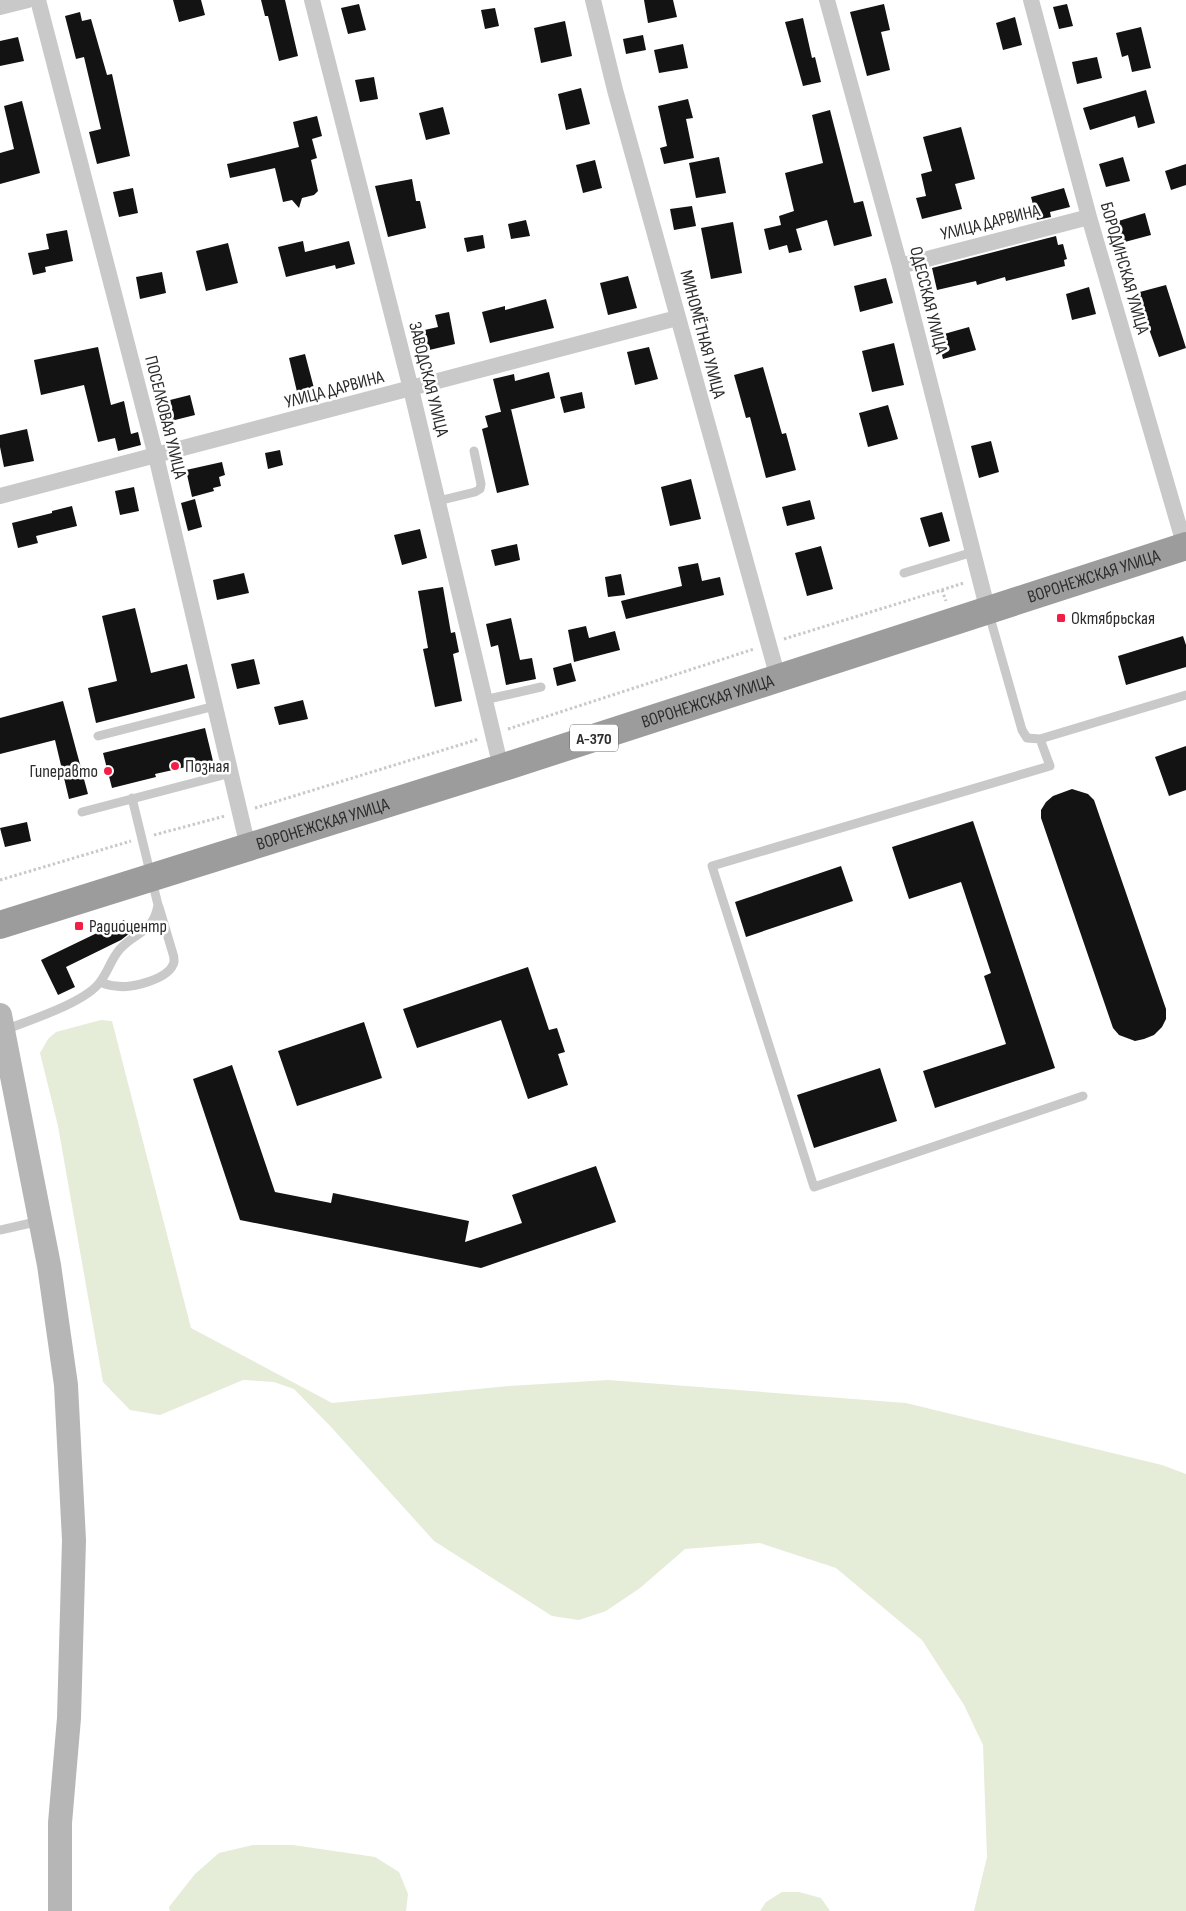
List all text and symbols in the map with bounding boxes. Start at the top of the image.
street label: УЛИЦА ДАРВИНА [938,200,1042,245]
street label: БОРОДИНСКАЯ УЛИЦА [1096,200,1153,337]
street label: ОДЕССКАЯ УЛИЦА [905,244,952,356]
street label: МИНОМЁТНАЯ УЛИЦА [675,268,730,401]
street label: ЗАВОДСКАЯ УЛИЦА [404,320,453,439]
street label: ПОСЕЛКОВАЯ УЛИЦА [140,354,191,481]
street label: УЛИЦА ДАРВИНА [282,366,386,413]
street label: ВОРОНЕЖСКАЯ УЛИЦА [1025,545,1163,608]
place label: Октябрьская [1071,608,1155,629]
marker: Октябрьская [1055,612,1067,624]
street label: ВОРОНЕЖСКАЯ УЛИЦА [639,670,777,733]
road number: А-370 [570,724,618,751]
place label: Позная [185,756,230,777]
marker: Позная [169,760,181,772]
place label: Гиперавто [29,761,98,782]
marker: Гиперавто [102,765,114,777]
street label: ВОРОНЕЖСКАЯ УЛИЦА [254,794,392,855]
place label: Радиоцентр [89,916,167,937]
marker: Радиоцентр [73,920,85,932]

